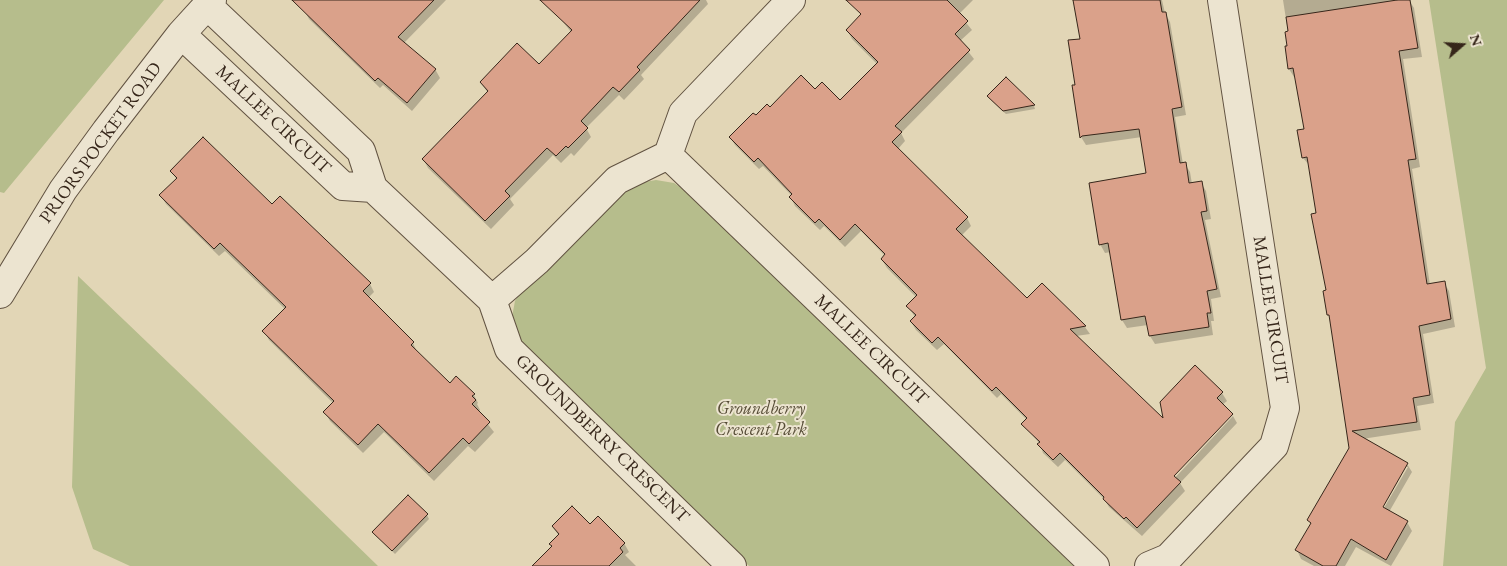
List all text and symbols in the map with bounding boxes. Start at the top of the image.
north arrow [1437,20,1487,70]
text: N [1466,32,1487,48]
street label: PRIORS POCKET ROAD [35,58,167,228]
street label: MALLEE CIRCUIT [211,61,335,179]
street label: MALLEE CIRCUIT [1248,234,1292,386]
street label: MALLEE CIRCUIT [810,290,932,410]
street label: GROUNDBERRY CRESCENT [511,350,693,528]
park label: Groundberry Crescent Park [715,398,807,440]

